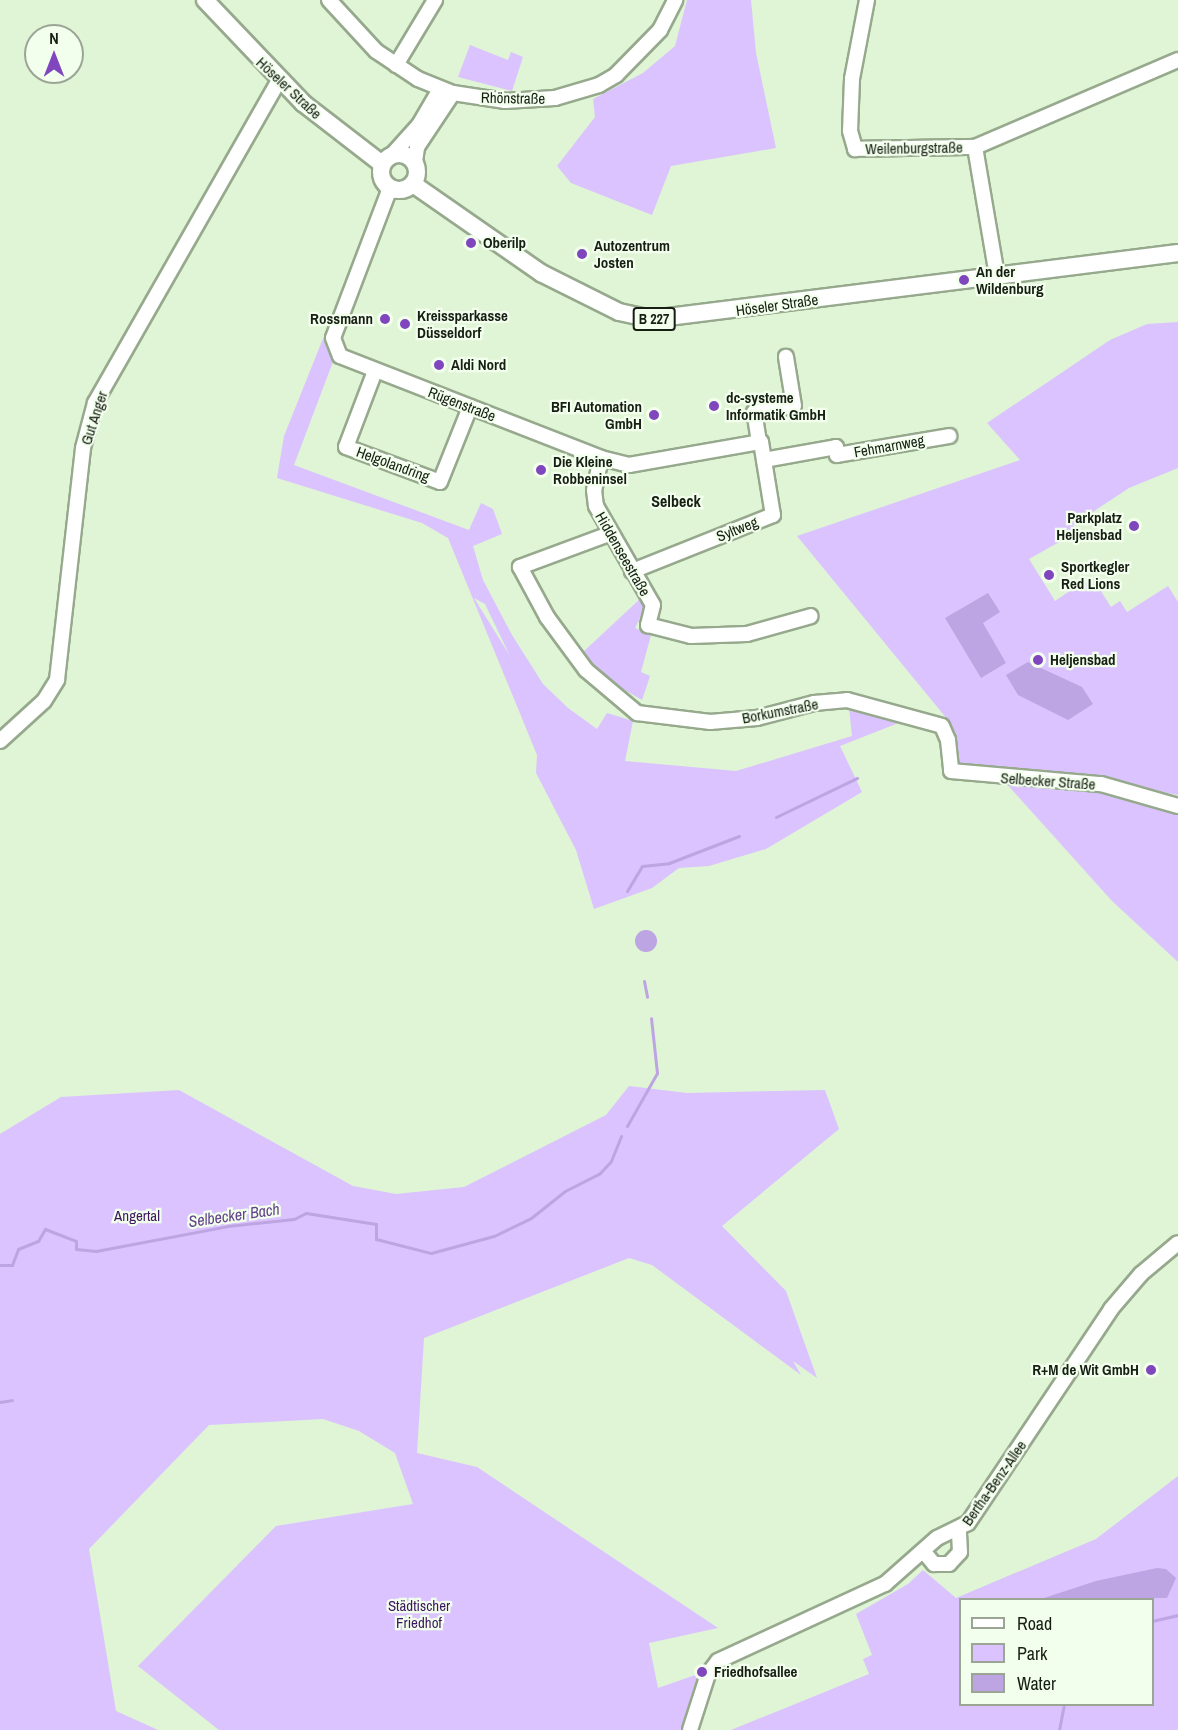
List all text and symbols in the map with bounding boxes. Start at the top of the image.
north arrow [24,24,84,84]
text: N [49,27,59,49]
street label: Höseler Straße [253,53,325,123]
street label: Rhönstraße [481,88,545,108]
street label: Weilenburgstraße [865,138,963,158]
place label: Oberilp [483,234,526,252]
marker: Oberilp [464,236,478,250]
place label: Autozentrum Josten [594,236,670,271]
marker: Autozentrum Josten [575,247,589,261]
place label: An der Wildenburg [976,262,1044,297]
marker: An der Wildenburg [957,273,971,287]
street label: Höseler Straße [735,290,819,320]
place label: Kreissparkasse Düsseldorf [417,306,508,341]
road number: B 227 [632,308,676,330]
place label: Rossmann [310,310,373,328]
marker: Rossmann [378,312,392,326]
marker: Kreissparkasse Düsseldorf [398,317,412,331]
place label: Aldi Nord [451,356,506,374]
marker: Aldi Nord [432,358,446,372]
street label: Rügenstraße [426,383,498,425]
place label: dc-systeme Informatik GmbH [726,388,826,423]
street label: Gut Anger [77,389,111,447]
place label: BFI Automation GmbH [550,397,642,432]
marker: dc-systeme Informatik GmbH [707,399,721,413]
marker: BFI Automation GmbH [647,408,661,422]
street label: Fehmarnweg [852,431,926,461]
street label: Helgolandring [354,442,432,486]
place label: Die Kleine Robbeninsel [553,452,627,487]
marker: Die Kleine Robbeninsel [534,463,548,477]
district label: Selbeck [651,491,701,511]
place label: Parkplatz Heljensbad [1056,508,1122,543]
street label: Hiddenseestraße [592,509,654,599]
street label: Syltweg [714,513,760,545]
marker: Parkplatz Heljensbad [1127,519,1141,533]
place label: Sportkegler Red Lions [1061,557,1129,592]
marker: Sportkegler Red Lions [1042,568,1056,582]
place label: Heljensbad [1050,651,1116,669]
marker: Heljensbad [1031,653,1045,667]
street label: Borkumstraße [740,695,820,727]
street label: Selbecker Straße [1000,769,1096,793]
water label: Selbecker Bach [187,1199,281,1231]
park label: Angertal [114,1207,160,1225]
place label: R+M de Wit GmbH [1032,1361,1139,1379]
marker: R+M de Wit GmbH [1144,1363,1158,1377]
street label: Bertha-Benz-Allee [958,1437,1030,1529]
park label: Städtischer Friedhof [388,1596,450,1631]
legend [959,1598,1154,1706]
text: Road [1017,1611,1052,1636]
text: Park [1017,1641,1047,1666]
place label: Friedhofsallee [714,1663,797,1681]
marker: Friedhofsallee [695,1665,709,1679]
text: Water [1017,1671,1056,1696]

